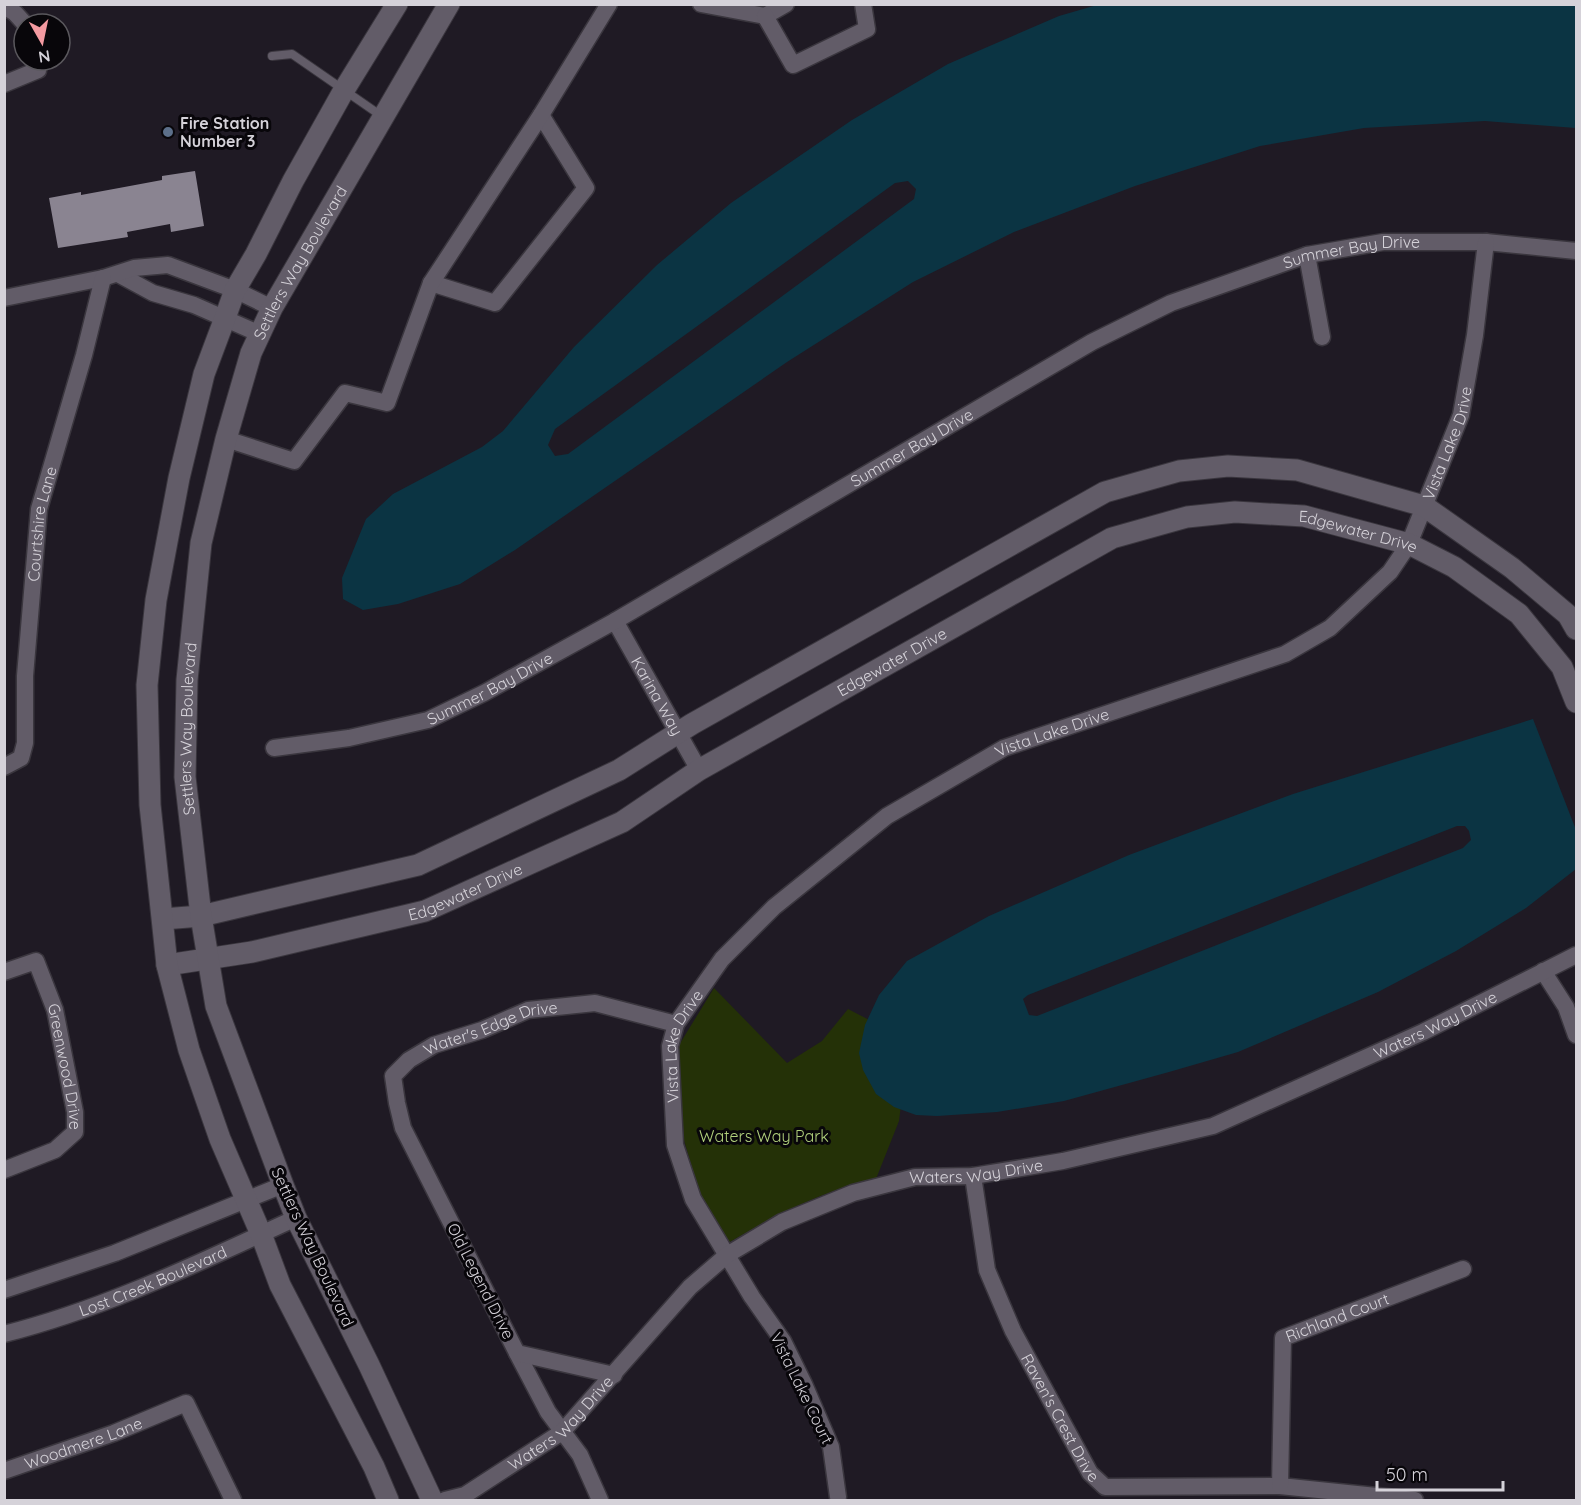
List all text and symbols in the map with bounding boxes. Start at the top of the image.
north arrow [12,12,72,72]
text: N [37,46,52,68]
place label: Fire Station Number 3 [180,113,269,151]
marker: Fire Station Number 3 [161,125,175,139]
street label: Settlers Way Boulevard [249,182,351,343]
street label: Summer Bay Drive [1280,232,1420,273]
street label: Vista Lake Drive [1418,385,1476,503]
street label: Summer Bay Drive [847,404,977,491]
street label: Courtshire Lane [23,464,61,582]
street label: Edgewater Drive [1298,506,1421,557]
street label: Edgewater Drive [833,623,950,700]
street label: Settlers Way Boulevard [175,641,201,816]
street label: Summer Bay Drive [423,647,556,729]
street label: Karina Way [627,653,687,739]
street label: Vista Lake Drive [991,704,1112,761]
street label: Edgewater Drive [406,858,525,925]
street label: Vista Lake Drive [660,986,707,1103]
street label: Waters Way Drive [1370,986,1500,1063]
street label: Water's Edge Drive [419,997,558,1059]
street label: Greenwood Drive [43,1000,85,1130]
park label: Waters Way Park [699,1126,829,1146]
street label: Waters Way Drive [909,1155,1044,1187]
street label: Settlers Way Boulevard [267,1164,359,1330]
street label: Old Legend Drive [443,1220,519,1342]
street label: Lost Creek Boulevard [76,1241,230,1321]
street label: Richland Court [1283,1288,1392,1346]
street label: Vista Lake Court [766,1329,838,1447]
street label: Raven's Crest Drive [1017,1350,1103,1486]
street label: Waters Way Drive [504,1371,617,1474]
street label: Woodmere Lane [22,1412,145,1473]
scale bar [1377,1454,1503,1492]
text: 50 m [1386,1463,1428,1486]

